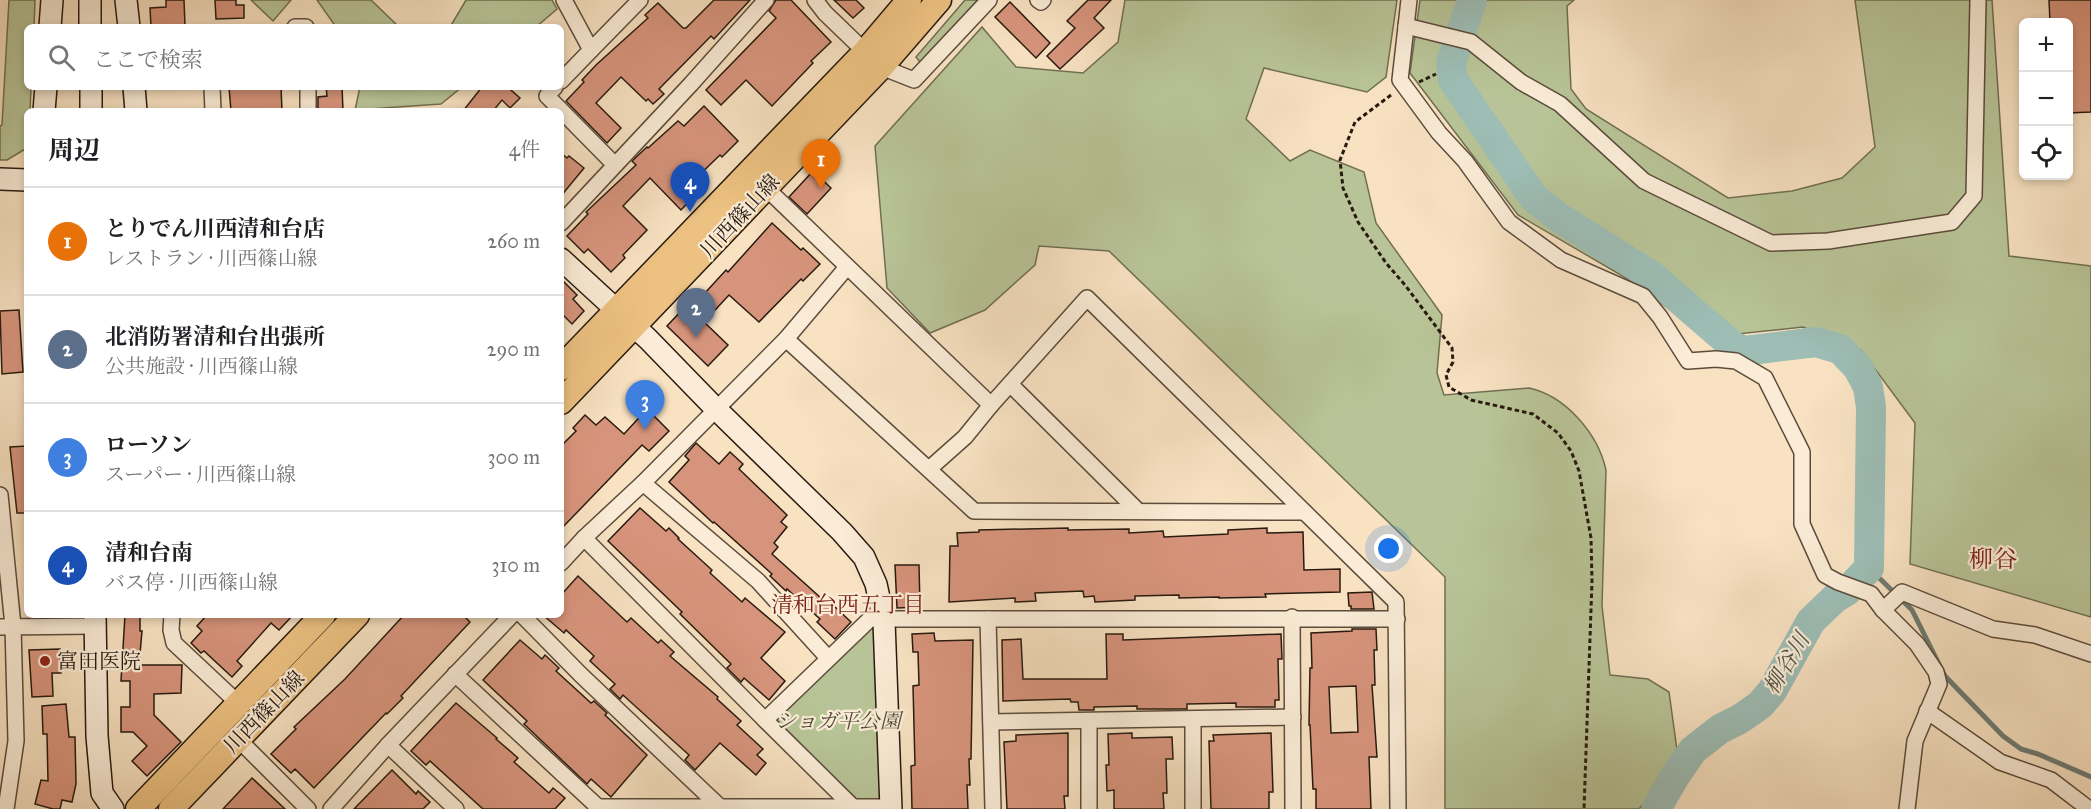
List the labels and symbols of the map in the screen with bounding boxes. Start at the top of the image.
pin: 1 [802,140,840,189]
pin: 4 [670,162,710,212]
street label: 川西篠山線 [695,169,785,263]
pin: 2 [676,288,716,338]
pin: 3 [626,380,664,430]
your location [1374,534,1403,563]
district label: 柳谷 [1969,544,2017,574]
district label: 清和台西五丁目 [771,591,925,618]
water label: 柳谷川 [1758,626,1816,699]
place label: 富田医院 [57,648,141,674]
marker: 富田医院 [38,654,52,668]
street label: 川西篠山線 [218,665,310,759]
park label: ショガ平公園 [775,708,904,734]

